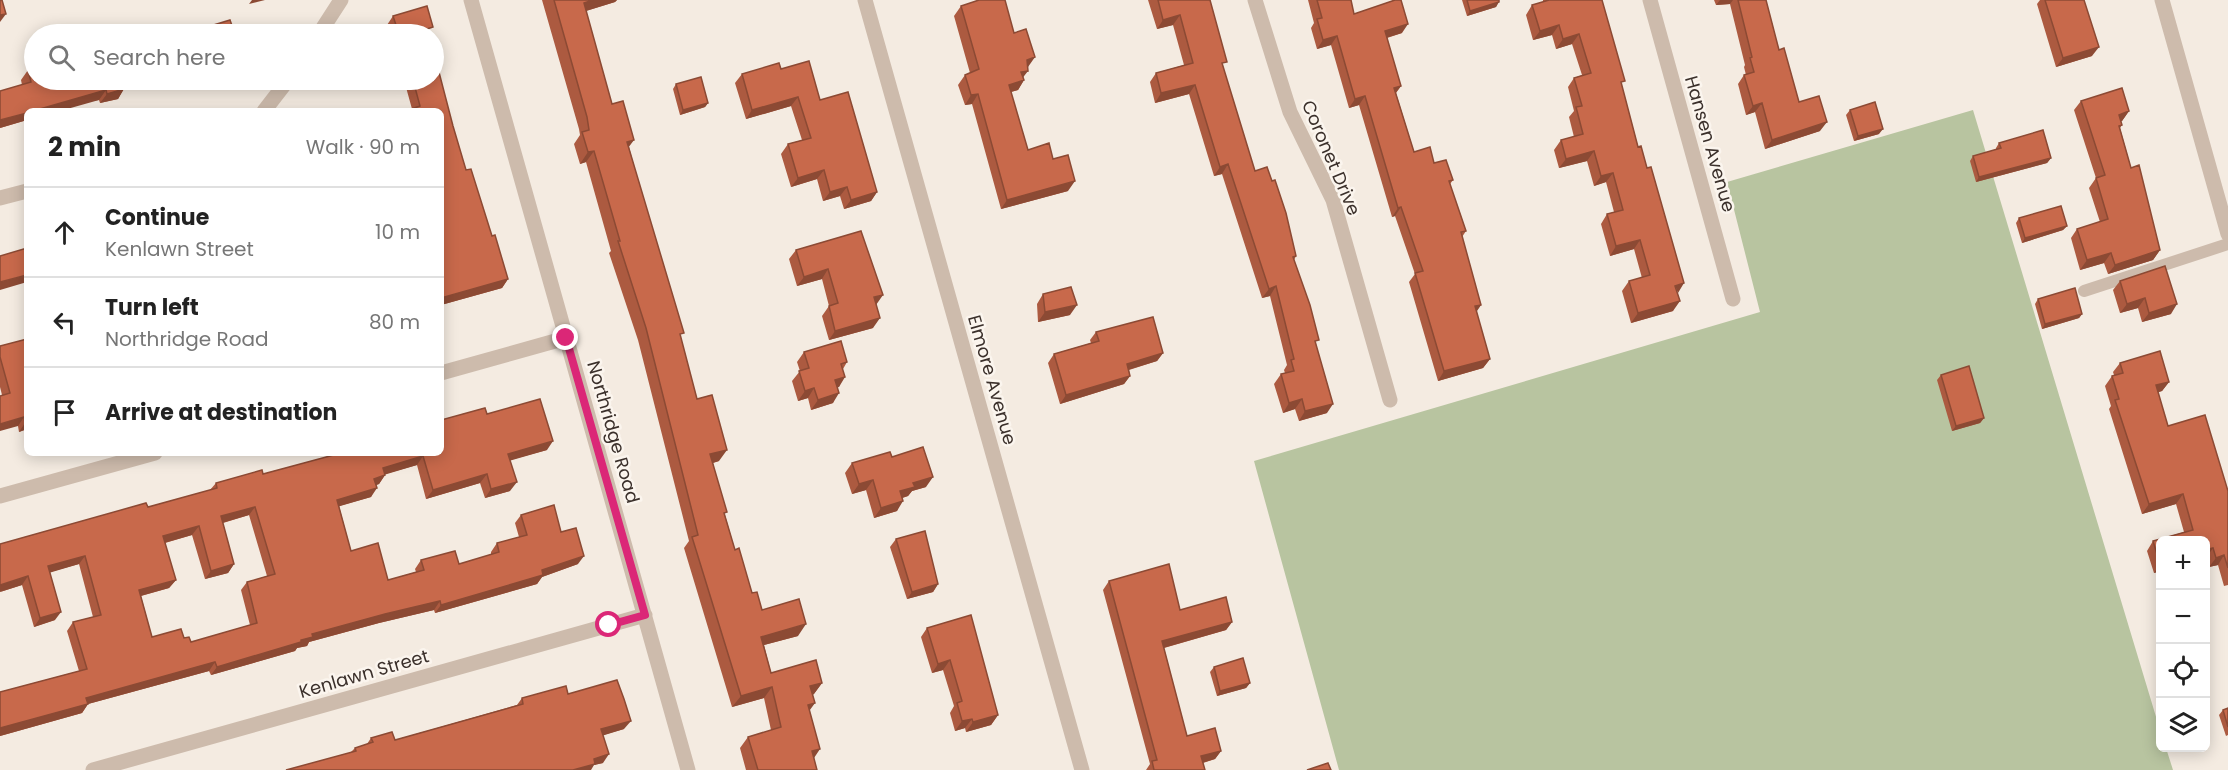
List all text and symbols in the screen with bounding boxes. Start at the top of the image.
search box [24,24,444,90]
icon: search [45,41,78,74]
text: Search here [93,42,226,73]
street label: Hansen Avenue [1679,73,1742,215]
street label: Coronet Drive [1296,96,1367,219]
text: 2 min [48,129,121,165]
text: Walk · 90 m [306,133,420,161]
text: Continue [105,202,209,233]
icon: ahead [48,216,81,249]
text: 10 m [375,218,420,246]
text: Kenlawn Street [105,235,254,263]
text: Turn left [105,292,199,323]
icon: left [48,306,81,339]
text: 80 m [369,308,420,336]
street label: Elmore Avenue [962,312,1023,448]
route end [552,324,578,350]
text: Northridge Road [105,325,269,353]
street label: Northridge Road [581,358,646,506]
icon: arrive [48,396,81,429]
text: Arrive at destination [105,397,337,428]
map controls [2156,536,2210,752]
button: + [2156,536,2210,590]
button: − [2156,590,2210,644]
route start [595,611,621,637]
street label: Kenlawn Street [296,643,432,704]
button: locate [2156,644,2210,698]
button: layers [2156,698,2210,752]

